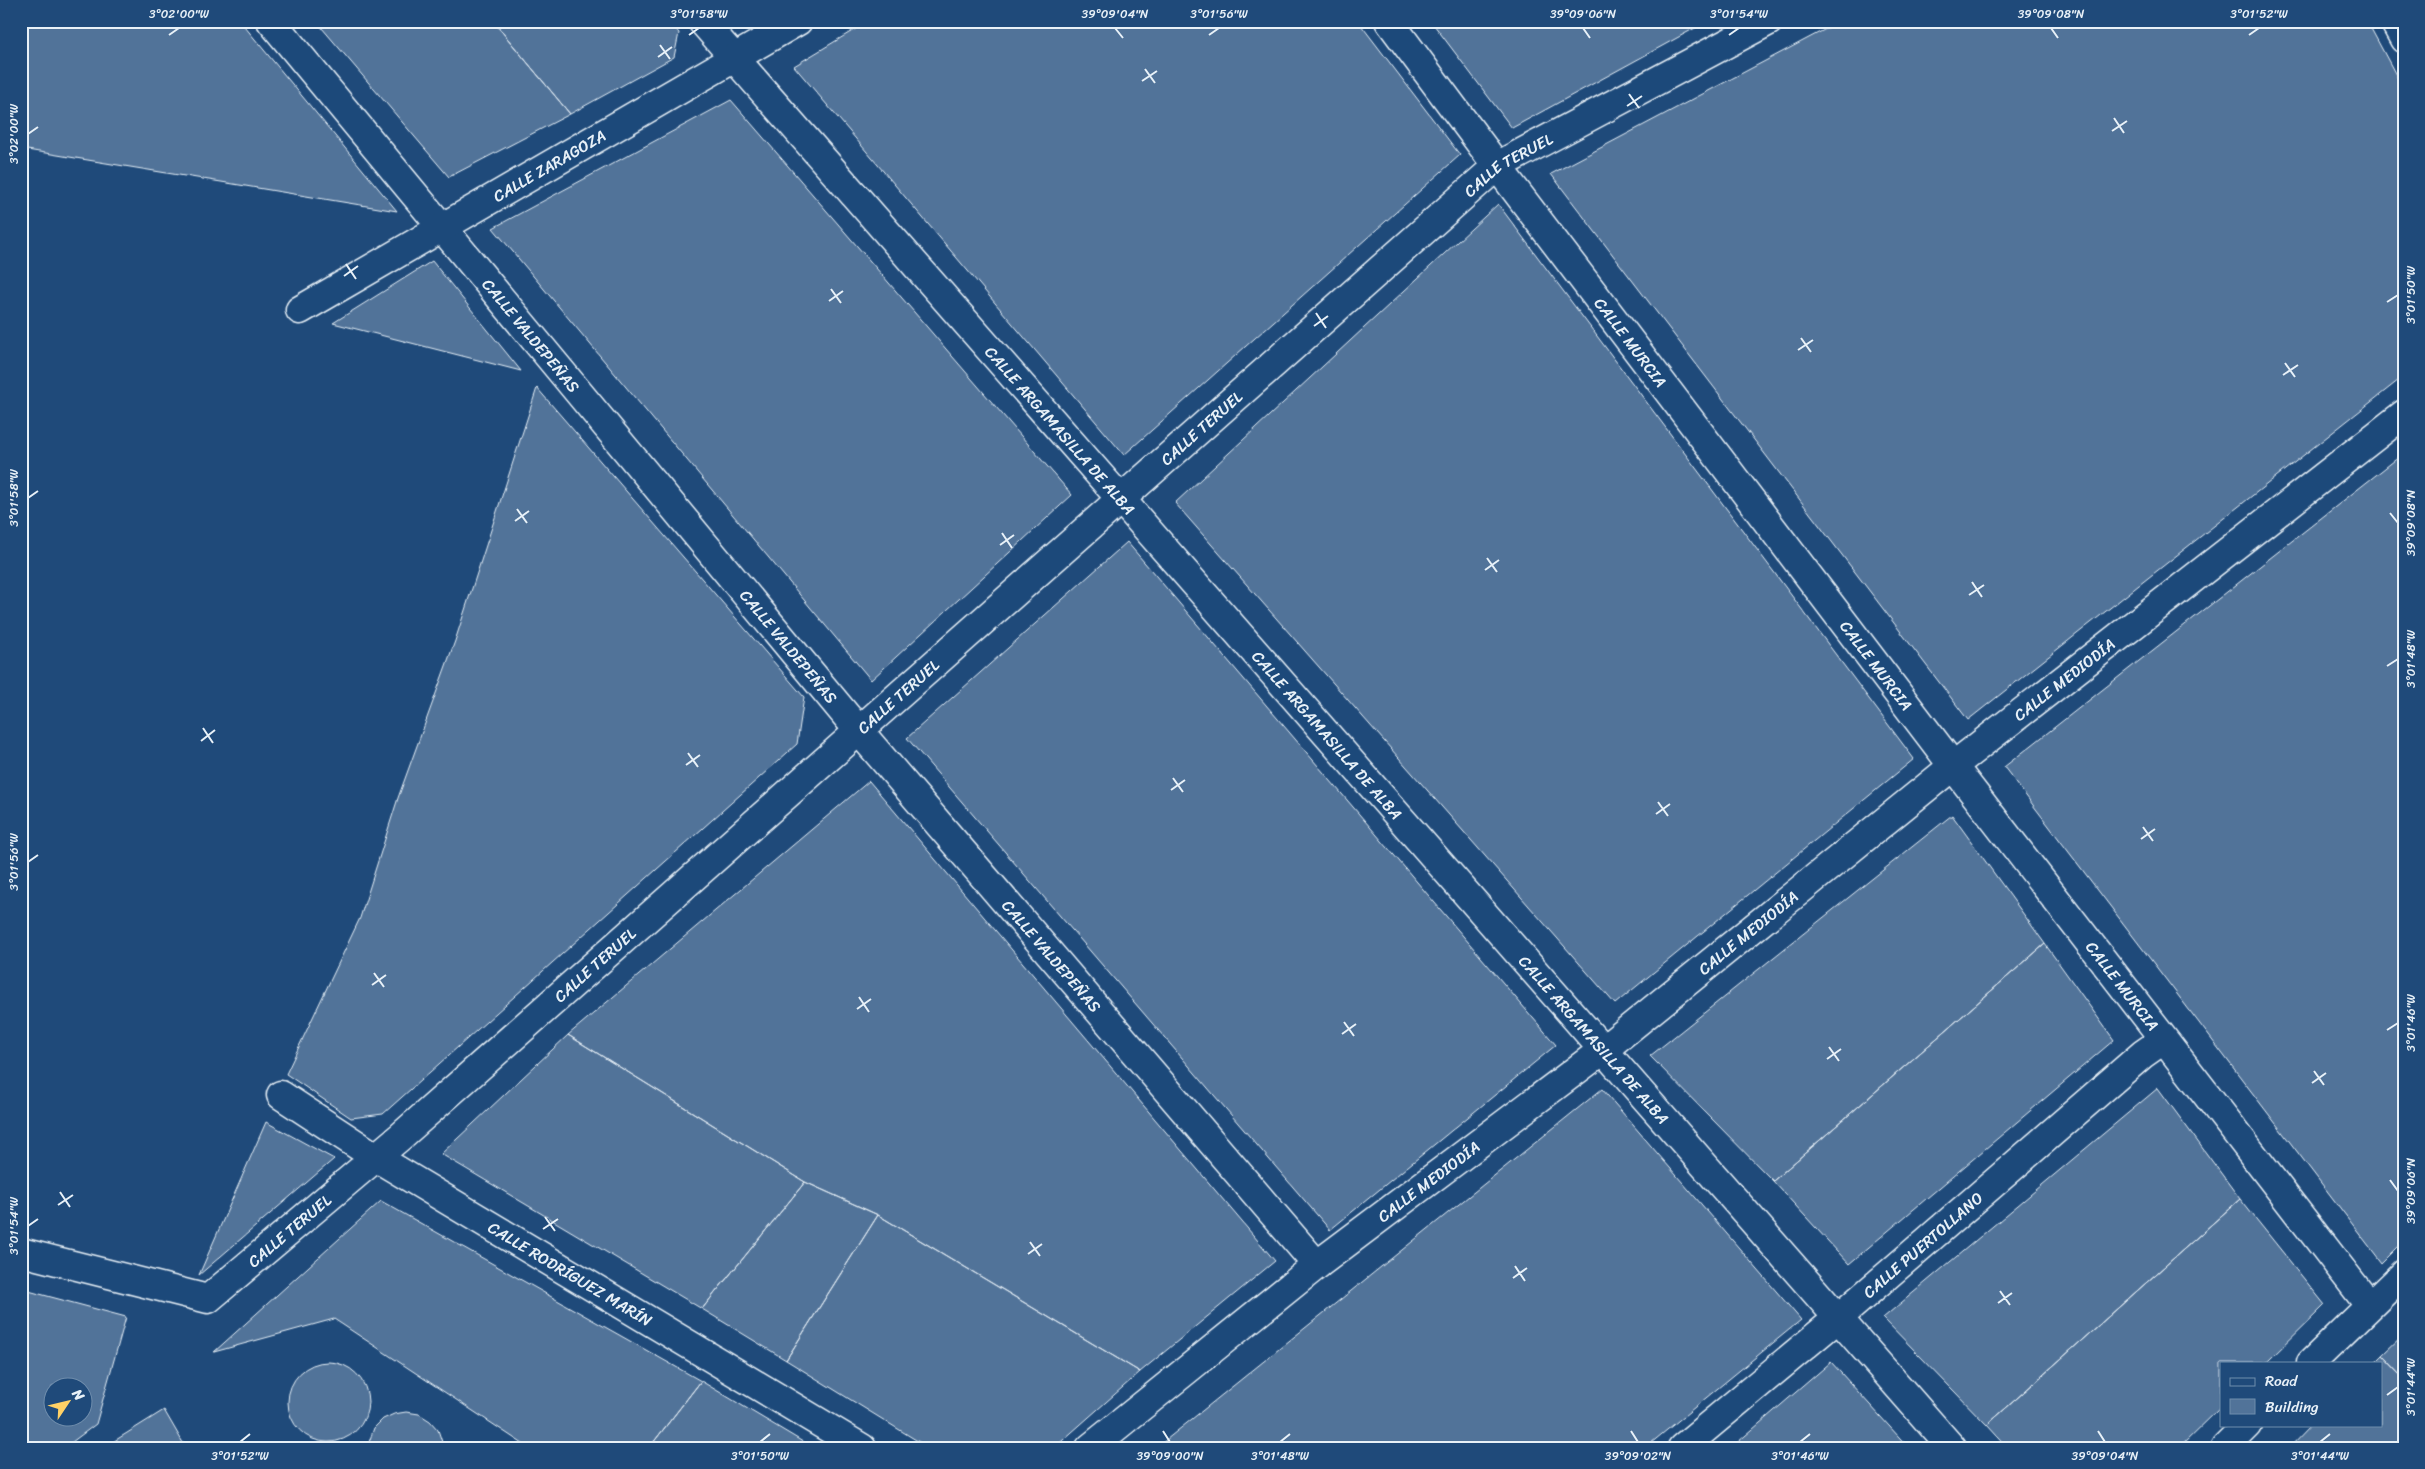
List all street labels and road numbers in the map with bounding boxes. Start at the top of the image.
street label: CALLE ZARAGOZA [487,122,611,210]
street label: CALLE TERUEL [1457,125,1559,205]
street label: CALLE VALDEPEÑAS [474,272,587,399]
street label: CALLE MURCIA [1586,291,1675,394]
street label: CALLE ARGAMASILLA DE ALBA [977,339,1143,522]
street label: CALLE TERUEL [1153,383,1250,473]
street label: CALLE VALDEPEÑAS [732,583,845,711]
street label: CALLE MURCIA [1832,614,1920,717]
street label: CALLE MEDIODÍA [2007,630,2122,729]
street label: CALLE ARGAMASILLA DE ALBA [1244,644,1410,827]
street label: CALLE TERUEL [850,651,947,742]
street label: CALLE MEDIODÍA [1691,883,1805,983]
street label: CALLE VALDEPEÑAS [994,893,1109,1019]
street label: CALLE TERUEL [547,920,644,1010]
street label: CALLE MURCIA [2078,935,2167,1038]
street label: CALLE ARGAMASILLA DE ALBA [1511,948,1677,1131]
street label: CALLE MEDIODÍA [1371,1133,1487,1230]
street label: CALLE PUERTOLLANO [1856,1184,1990,1306]
street label: CALLE TERUEL [241,1186,339,1275]
street label: CALLE RODRÍGUEZ MARÍN [482,1213,659,1335]

